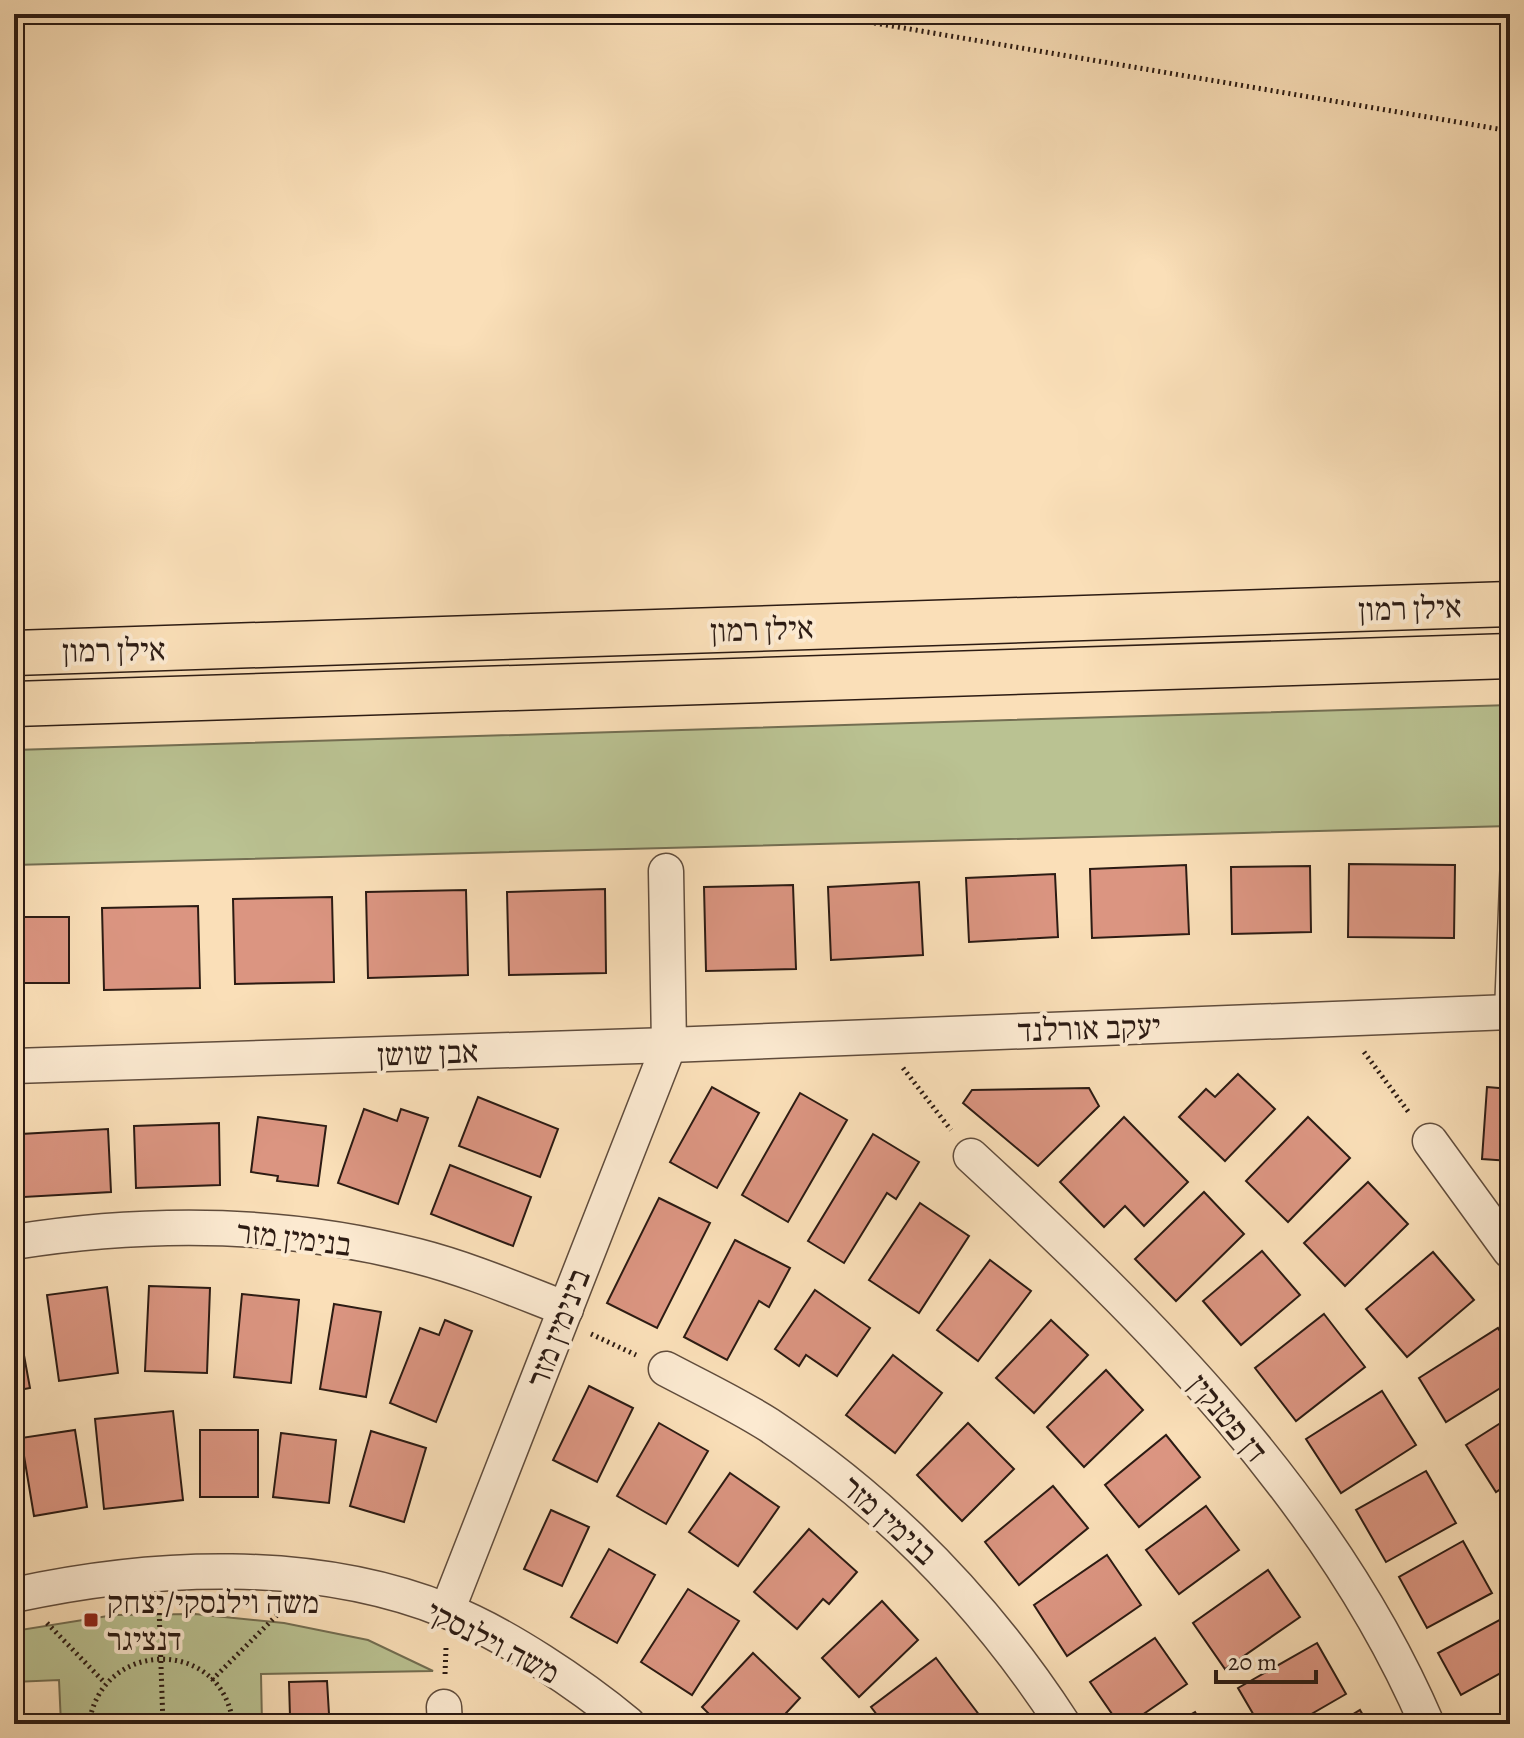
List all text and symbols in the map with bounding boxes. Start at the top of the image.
street label: אילן רמון [1358,584,1462,632]
street label: אילן רמון [710,605,814,653]
street label: אילן רמון [62,627,166,673]
street label: יעקב אורלנד [1017,1004,1161,1052]
street label: אבן שושן [377,1029,479,1077]
street label: בנימין מזר [234,1209,354,1267]
street label: בינימין מזר [515,1262,601,1394]
street label: דן פטנקין [1178,1364,1278,1472]
street label: בנימין מזר [832,1465,946,1575]
place label: משה וילנסקי/יצחק דנציגר [107,1580,319,1661]
street label: משה וילנסקי [419,1590,567,1694]
marker: משה וילנסקי/יצחק דנציגר [82,1611,100,1629]
scale bar [1216,1634,1316,1684]
text: 20 m [1228,1646,1277,1678]

